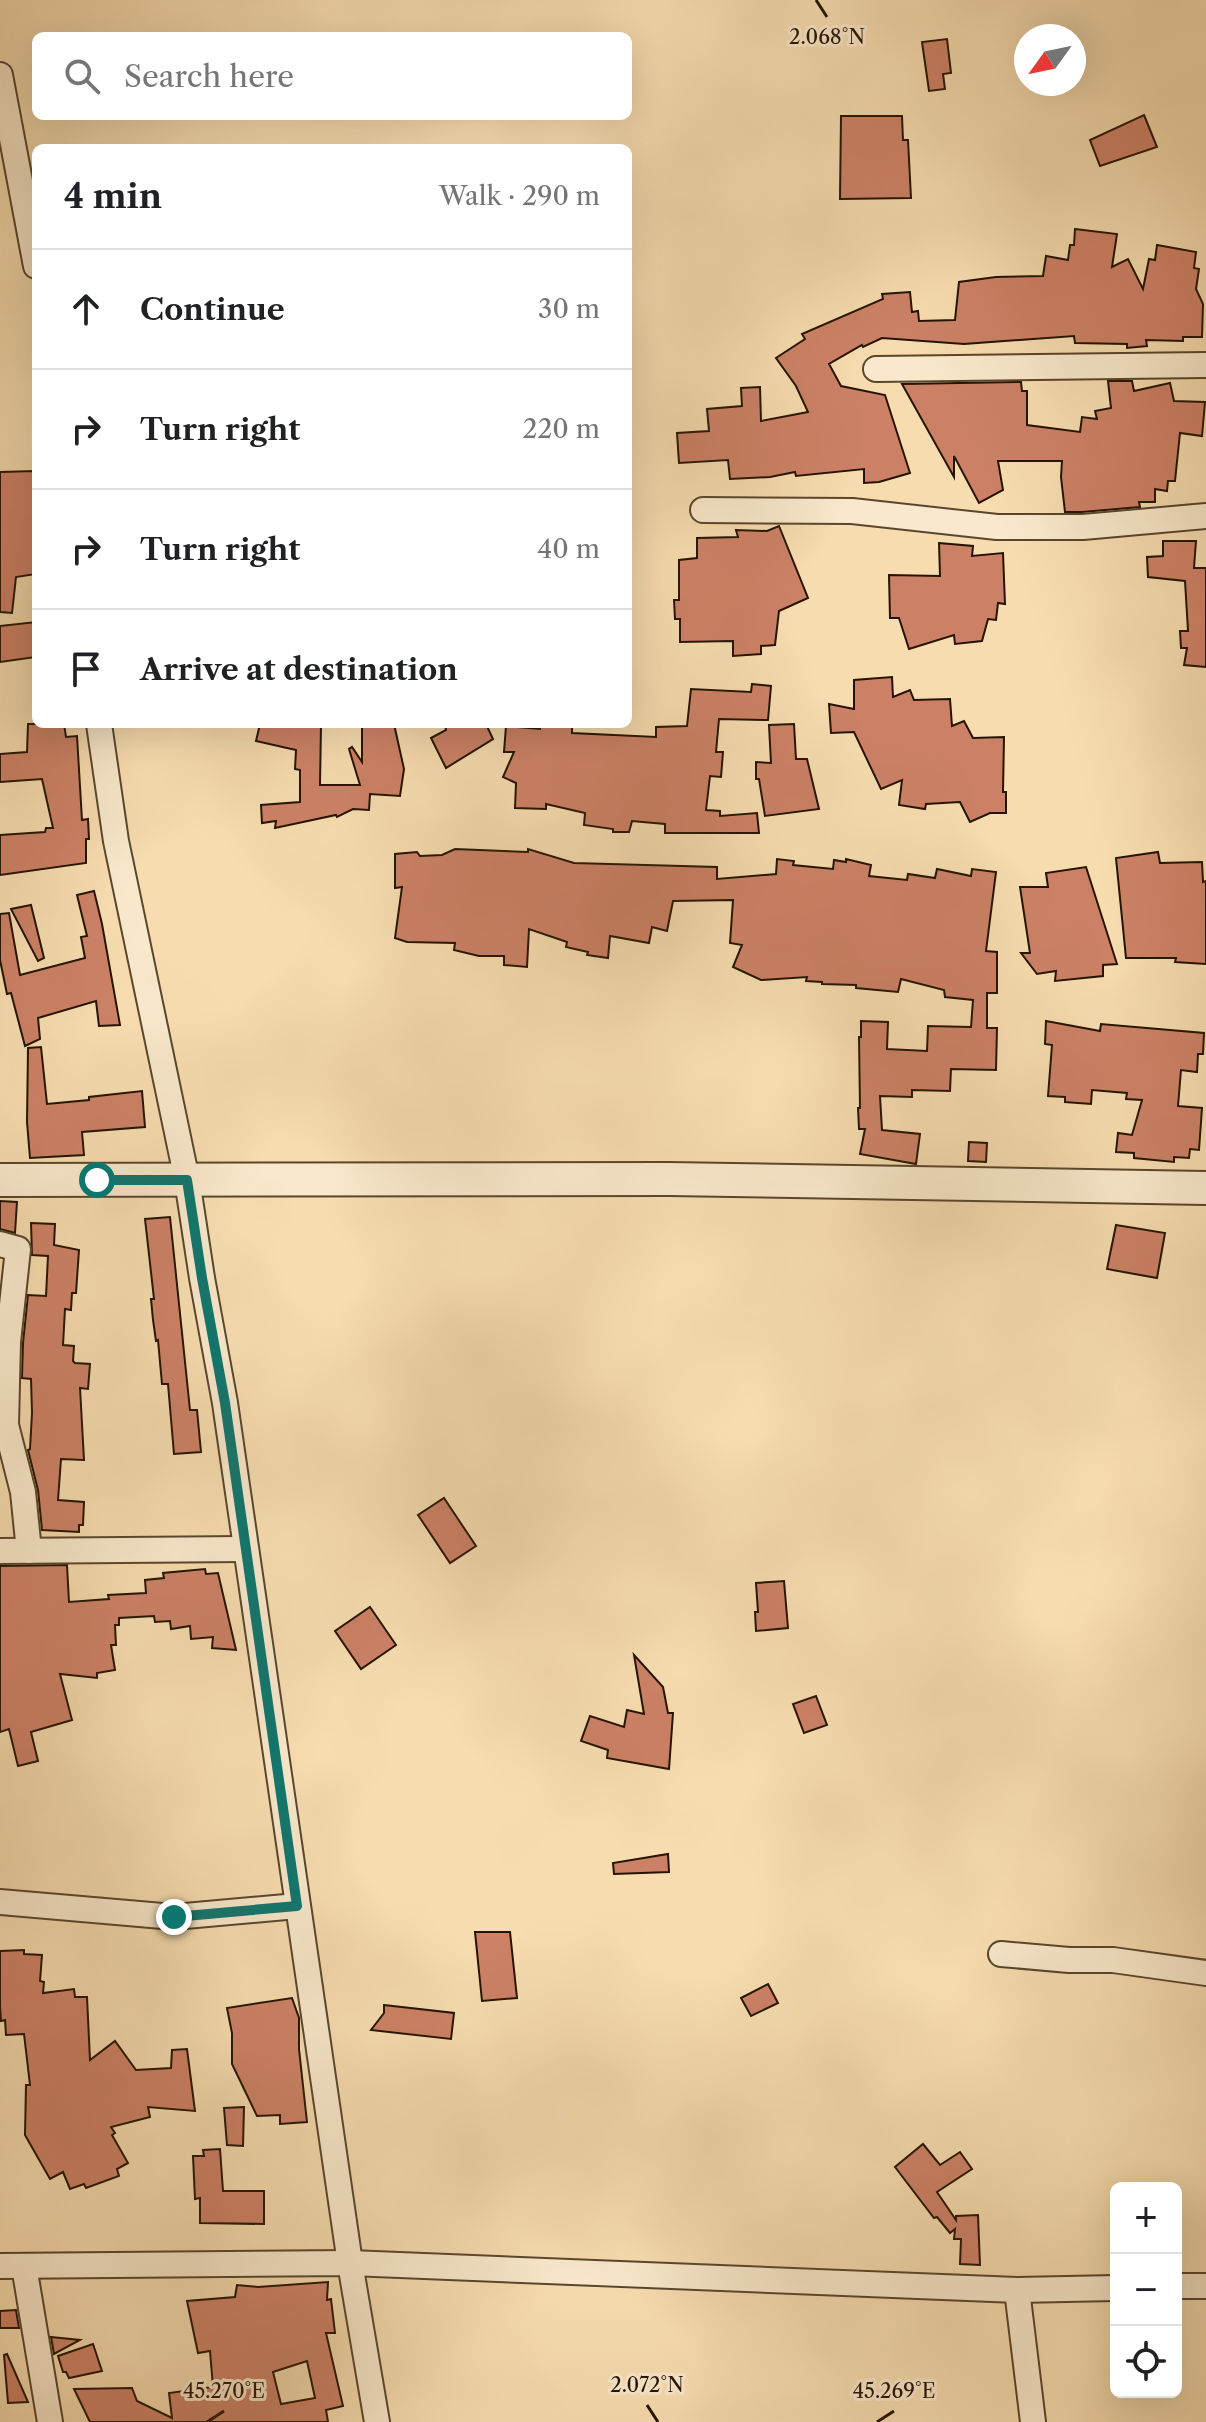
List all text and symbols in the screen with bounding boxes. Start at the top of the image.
north arrow [1014,24,1086,96]
text: 2.068°N [789,25,865,49]
search box [32,32,632,120]
icon: search [60,54,104,98]
text: Search here [124,58,294,95]
text: 4 min [64,175,162,217]
text: Walk · 290 m [439,180,600,212]
icon: ahead [64,287,108,331]
text: Continue [140,291,285,328]
text: 30 m [538,293,600,325]
icon: right [64,407,108,451]
text: Turn right [140,411,300,448]
text: 220 m [522,413,600,445]
icon: right [64,527,108,571]
text: Turn right [140,531,300,568]
text: 40 m [537,533,600,565]
icon: arrive [64,647,108,691]
text: Arrive at destination [140,651,458,688]
route start [79,1162,115,1198]
route end [156,1899,192,1935]
map controls [1110,2182,1182,2398]
button: + [1110,2182,1182,2254]
button: − [1110,2254,1182,2326]
button: locate [1110,2326,1182,2398]
text: 2.072°N [610,2373,684,2397]
text: 45.270°E [183,2379,265,2403]
text: 45.269°E [852,2379,936,2403]

